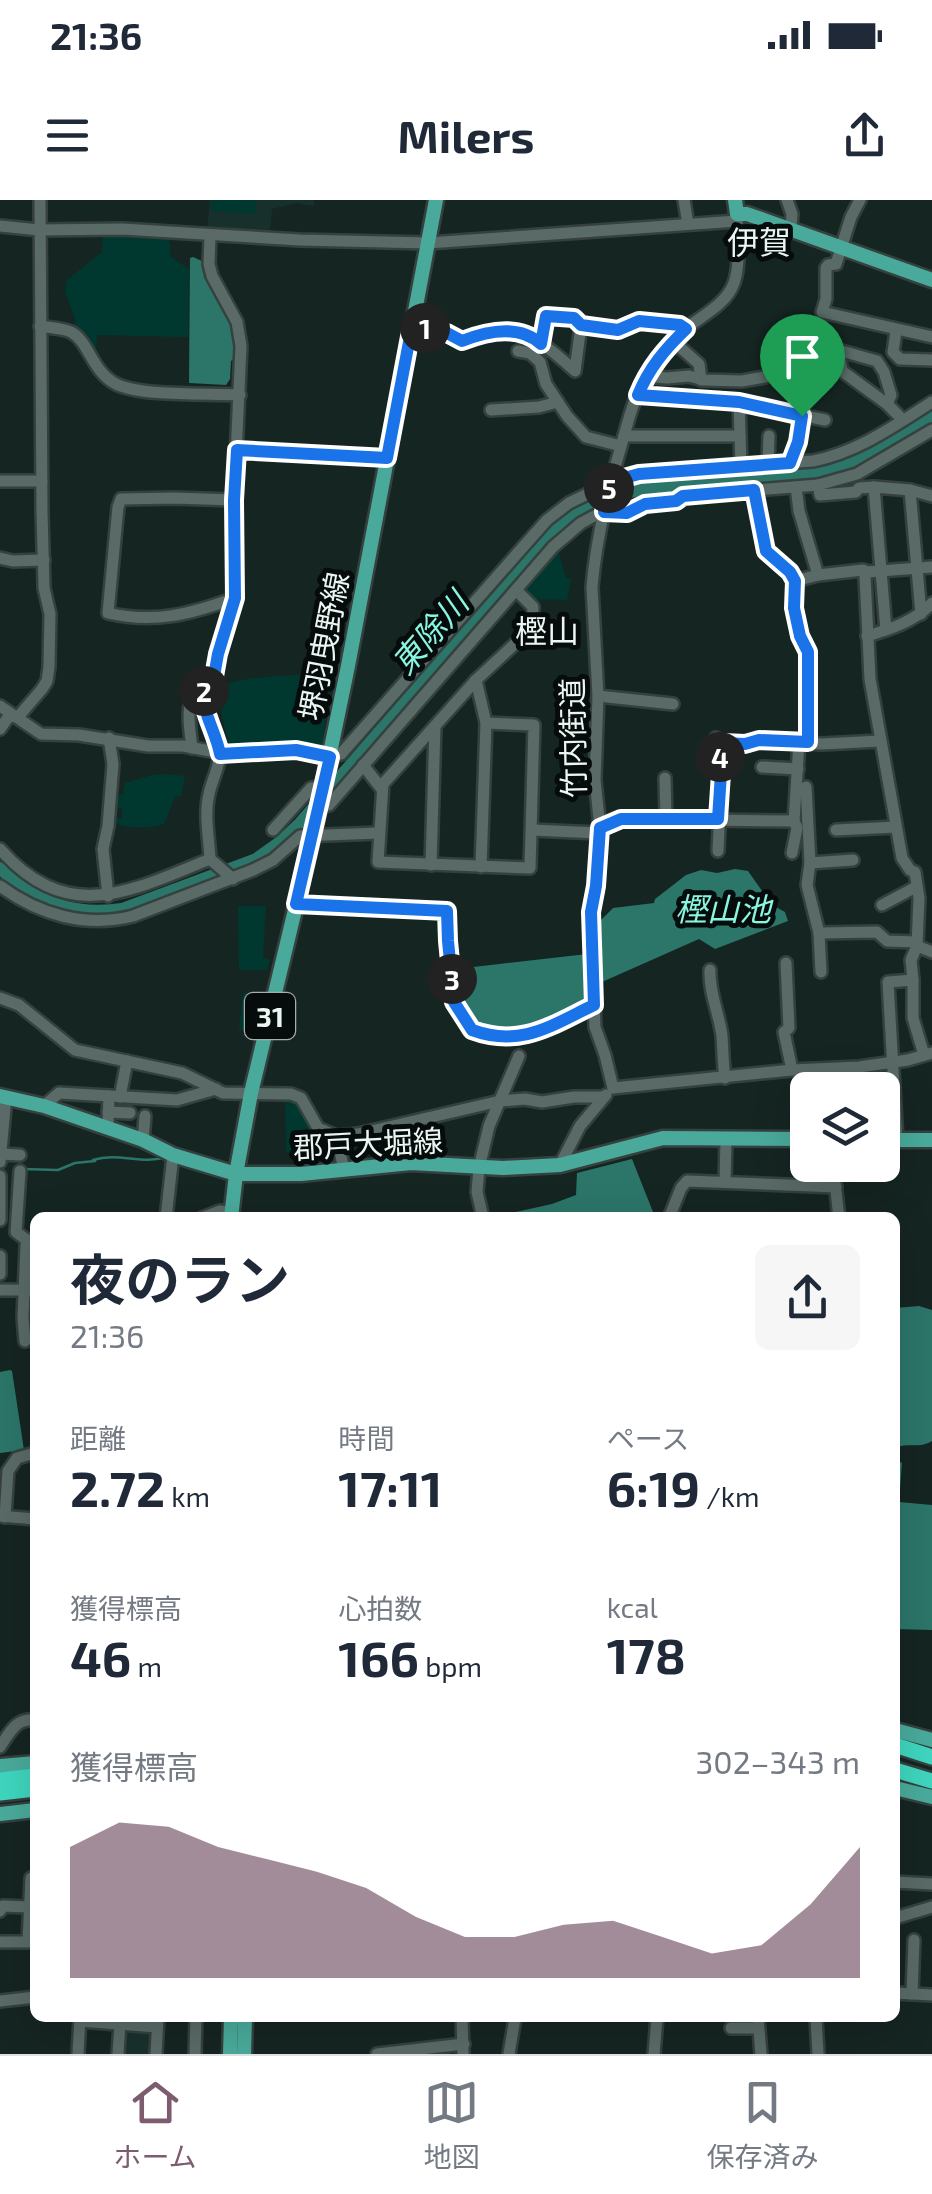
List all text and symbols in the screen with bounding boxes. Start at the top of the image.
text: 21:36 [50,12,142,58]
icon: menu [40,108,95,163]
text: Milers [398,108,534,162]
icon: share [837,108,892,163]
district label: 伊賀 [727,222,791,260]
pin: 1 [400,303,450,353]
text: 1 [419,311,431,345]
pin [760,314,845,417]
icon: arrive [775,329,830,384]
pin: 5 [584,463,634,513]
text: 5 [601,471,617,505]
street label: 堺羽曳野線 [291,569,355,723]
water label: 東除川 [383,581,477,681]
district label: 樫山 [515,611,579,649]
pin: 2 [179,666,229,716]
text: 2 [196,674,212,708]
street label: 竹内街道 [553,678,591,798]
pin: 4 [695,732,745,782]
text: 4 [711,740,729,774]
water label: 樫山池 [675,889,774,927]
pin: 3 [427,954,477,1004]
text: 3 [444,962,460,996]
road number: 31 [245,993,295,1039]
map controls [790,1072,900,1182]
button: layers [790,1072,900,1182]
street label: 郡戸大堀線 [292,1121,444,1165]
text: 夜のラン [70,1245,290,1311]
button: share [755,1245,860,1350]
text: 21:36 [70,1316,144,1354]
text: 距離 [70,1421,126,1455]
text: 時間 [338,1421,394,1455]
text: ペース [607,1421,689,1455]
text: 2.72 [70,1457,165,1517]
text: 17:11 [338,1457,442,1517]
text: 6:19 [607,1457,700,1517]
text: km [165,1479,210,1513]
text: /km [700,1479,760,1513]
text: kcal [607,1590,658,1624]
text: 獲得標高 [70,1591,182,1625]
text: 心拍数 [338,1591,422,1625]
text: 178 [607,1624,686,1684]
text: 46 [70,1627,131,1687]
text: 166 [338,1627,419,1687]
text: m [131,1649,162,1683]
text: bpm [419,1649,482,1683]
text: 302–343 m [696,1742,860,1780]
text: 獲得標高 [70,1747,198,1785]
tab: ホーム [113,2075,197,2175]
tab: 地図 [424,2075,480,2175]
tab: 保存済み [706,2075,819,2175]

